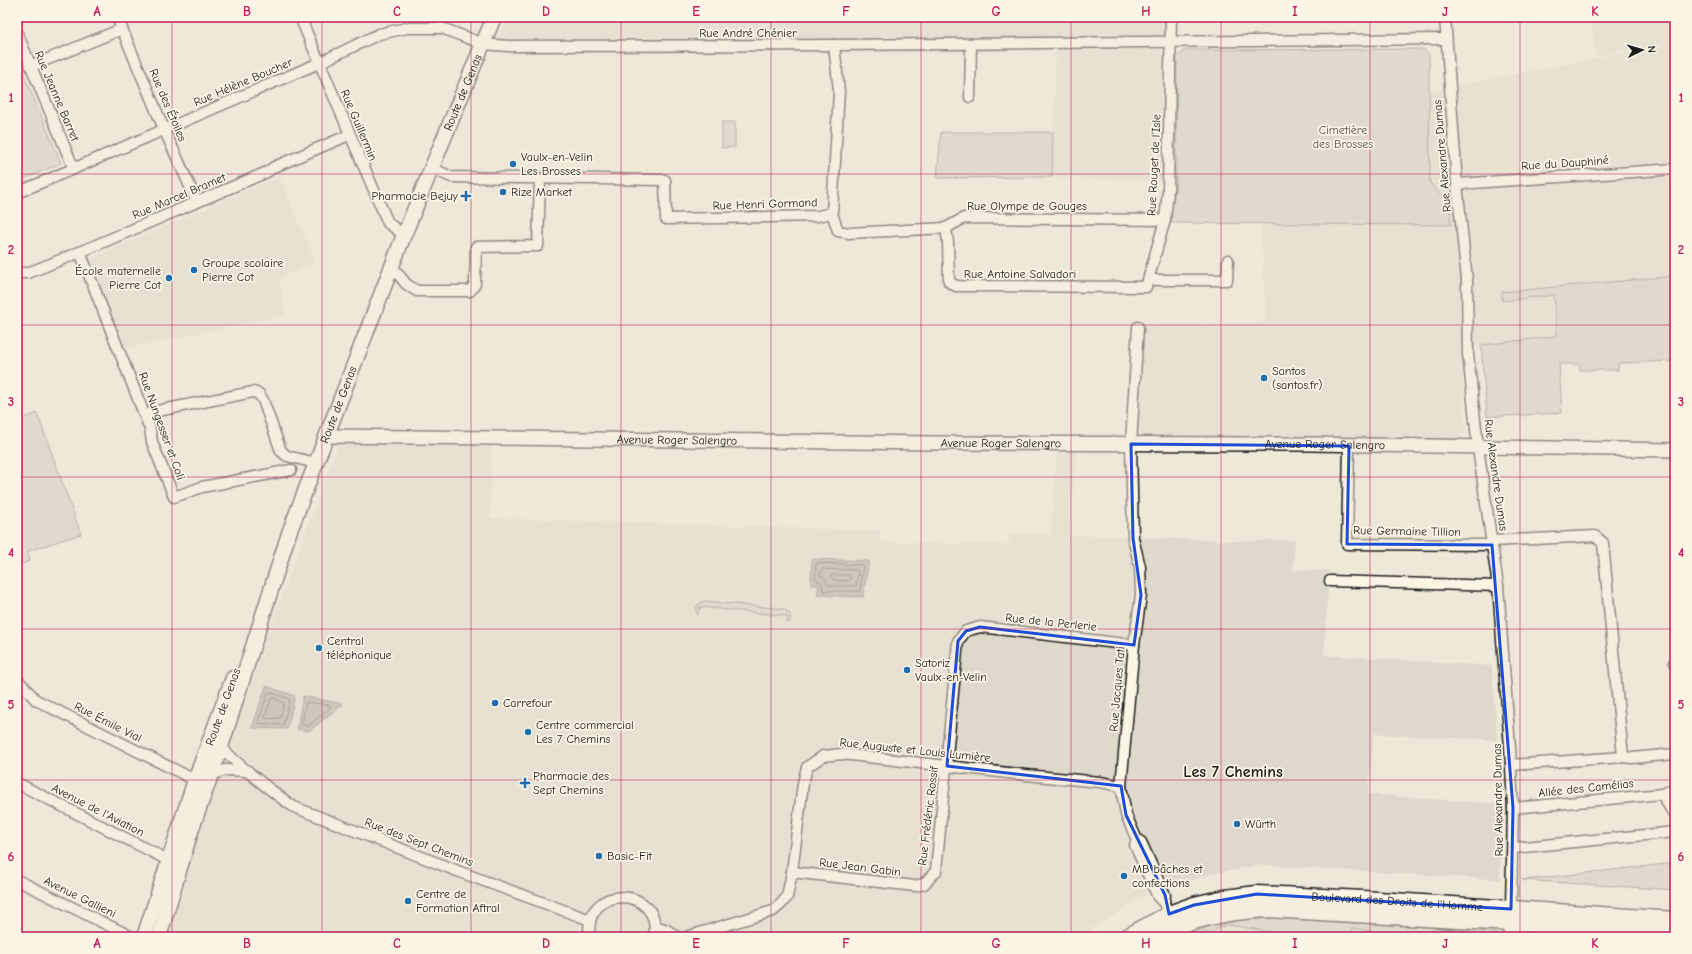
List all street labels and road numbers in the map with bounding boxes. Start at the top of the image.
street label: Rue André Chénier [699,26,797,40]
street label: Rue Jeanne Barret [32,49,83,144]
street label: Route de Genas [441,52,485,133]
street label: Rue Hélène Boucher [191,55,295,109]
street label: Rue des Étoiles [146,67,190,144]
street label: Rue Guillermin [338,87,380,163]
street label: Rue Alexandre Dumas [1430,99,1454,213]
street label: Rue Rouget de l'Isle [1144,114,1164,216]
street label: Rue du Dauphiné [1521,153,1609,173]
street label: Rue Marcel Bramet [130,170,228,222]
street label: Rue Henri Gormand [712,195,818,213]
street label: Rue Olympe de Gouges [967,199,1087,213]
street label: Rue Antoine Salvadori [964,267,1076,281]
street label: Route de Genas [317,364,360,445]
street label: Rue Nungesser et Coli [136,370,188,482]
street label: Rue Alexandre Dumas [1481,418,1511,532]
street label: Avenue Roger Salengro [617,432,737,448]
street label: Avenue Roger Salengro [941,436,1061,450]
street label: Avenue Roger Salengro [1265,437,1385,452]
street label: Rue Germaine Tillion [1353,523,1461,539]
street label: Rue de la Perlerie [1005,610,1097,634]
street label: Rue Jacques Tati [1106,646,1128,732]
street label: Route de Genas [203,666,243,748]
street label: Rue Émile Vial [72,699,144,745]
street label: Rue Auguste et Louis Lumière [839,735,991,765]
street label: Rue Alexandre Dumas [1490,743,1506,857]
street label: Rue Frédéric Rossif [915,765,941,866]
street label: Allée des Camélias [1538,776,1634,800]
street label: Avenue de l'Aviation [49,781,147,839]
street label: Rue des Sept Chemins [363,815,475,869]
street label: Rue Jean Gabin [818,855,902,879]
street label: Avenue Gallieni [42,873,118,921]
street label: Boulevard des Droits de l'Homme [1311,890,1484,914]

